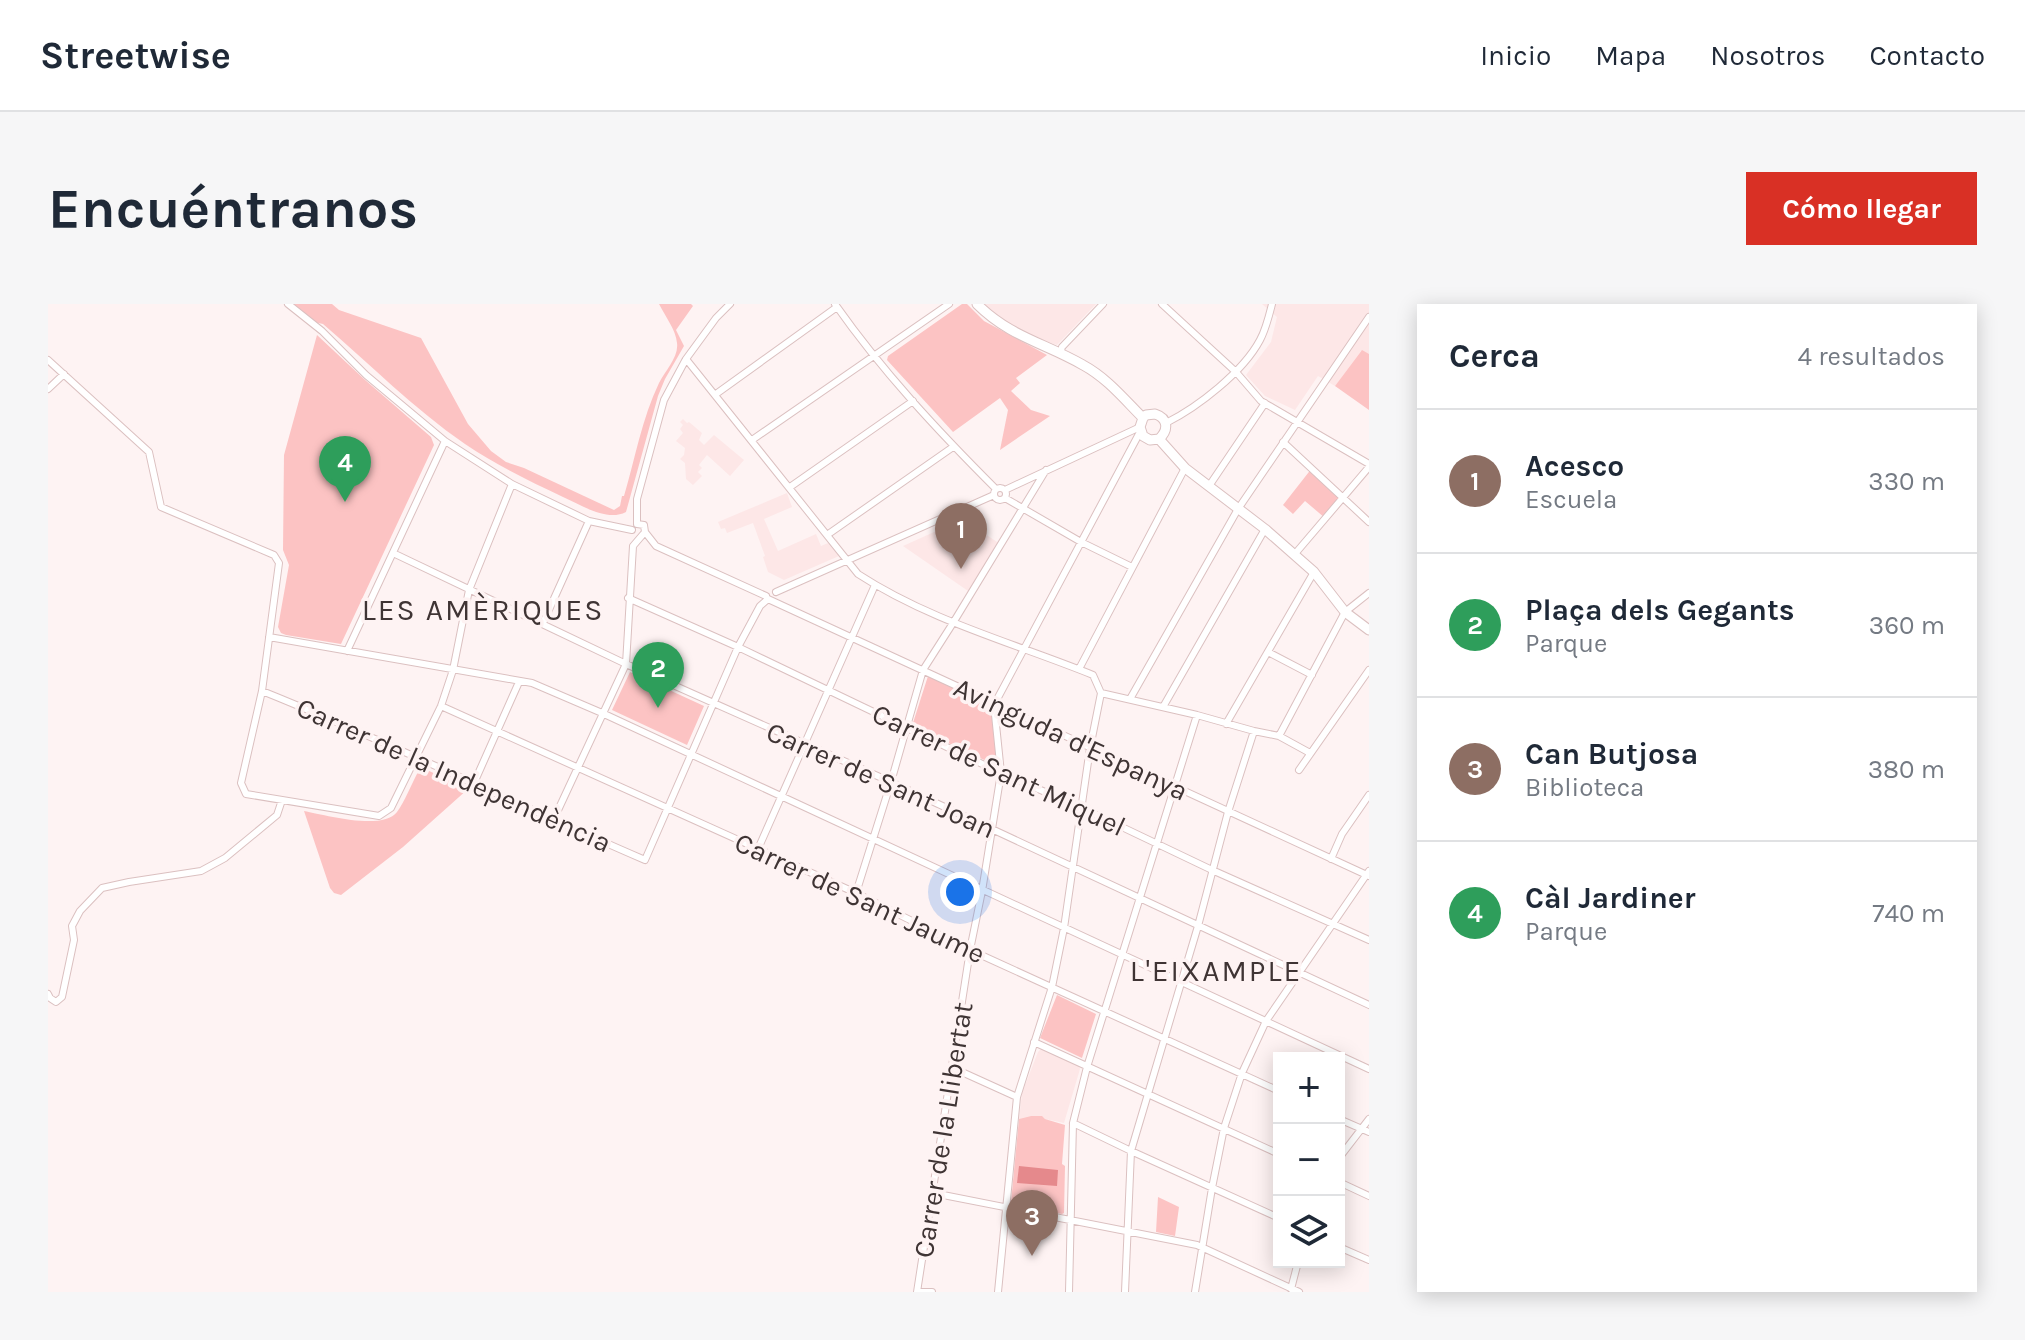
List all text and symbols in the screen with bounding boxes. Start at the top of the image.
text: Streetwise [40,33,231,78]
text: Inicio [1480,39,1551,72]
text: Mapa [1595,39,1666,72]
text: Nosotros [1710,39,1825,72]
text: Contacto [1869,39,1985,72]
button: Cómo llegar [1746,172,1977,245]
text: Encuéntranos [48,176,418,241]
text: Cerca [1449,336,1540,376]
text: 4 resultados [1798,341,1945,372]
pin: 4 [319,436,371,502]
text: Acesco [1525,448,1624,484]
text: 1 [1470,466,1480,497]
text: 330 m [1868,466,1945,497]
text: Escuela [1525,484,1617,515]
pin: 1 [935,503,987,569]
district label: LES AMÈRIQUES [362,592,604,628]
text: Plaça dels Gegants [1525,592,1795,628]
text: 2 [1467,610,1483,641]
text: 360 m [1869,610,1945,641]
text: Parque [1525,628,1607,659]
pin: 2 [632,642,684,708]
street label: Avinguda d'Espanya [949,670,1193,808]
street label: Carrer de la Independència [292,691,616,859]
street label: Carrer de Sant Miquel [867,697,1131,843]
street label: Carrer de Sant Joan [762,715,1000,845]
text: Can Butjosa [1525,736,1698,772]
text: 3 [1467,754,1483,785]
text: 380 m [1868,754,1945,785]
text: Biblioteca [1525,772,1644,803]
street label: Carrer de Sant Jaume [730,826,990,970]
your location [940,872,980,912]
text: Càl Jardiner [1525,880,1696,916]
text: 4 [1467,898,1483,929]
text: 740 m [1872,898,1945,929]
text: Parque [1525,916,1607,947]
district label: L'EIXAMPLE [1130,953,1302,989]
street label: Carrer de la Llibertat [906,1000,980,1260]
map controls [1273,1052,1345,1268]
button: + [1273,1052,1345,1124]
button: − [1273,1124,1345,1196]
pin: 3 [1006,1190,1058,1256]
button: layers [1273,1196,1345,1268]

